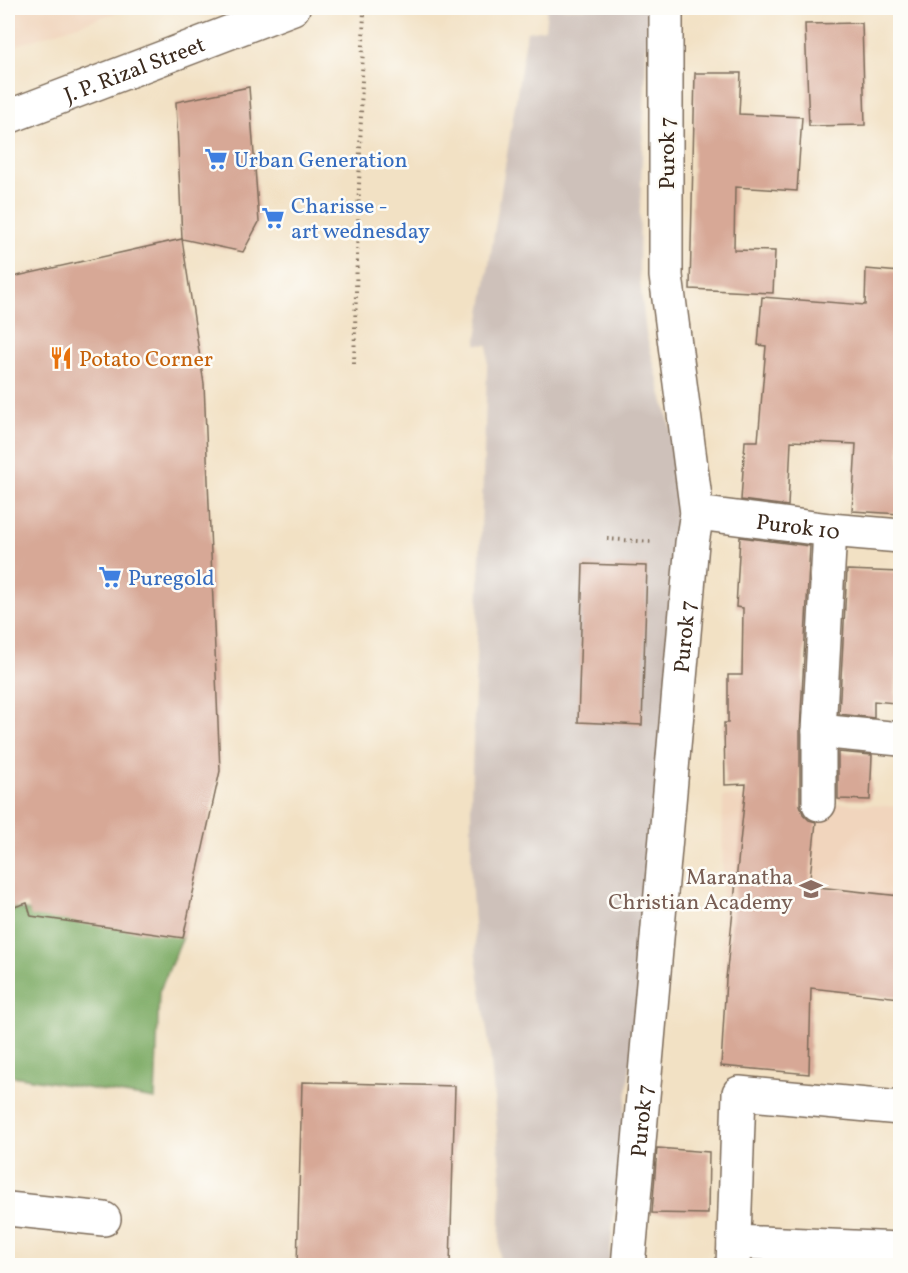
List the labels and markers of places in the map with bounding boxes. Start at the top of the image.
supermarket icon: Urban Generation [203,146,229,172]
place label: Urban Generation [234,146,408,177]
place label: Charisse - art wednesday [291,192,430,248]
supermarket icon: Charisse - art wednesday [260,205,286,231]
restaurant icon: Potato Corner [48,345,74,371]
place label: Potato Corner [79,345,213,376]
supermarket icon: Puregold [97,564,123,590]
place label: Puregold [128,564,215,595]
place label: Maranatha Christian Academy [608,863,793,919]
school or university icon: Maranatha Christian Academy [798,876,824,902]

